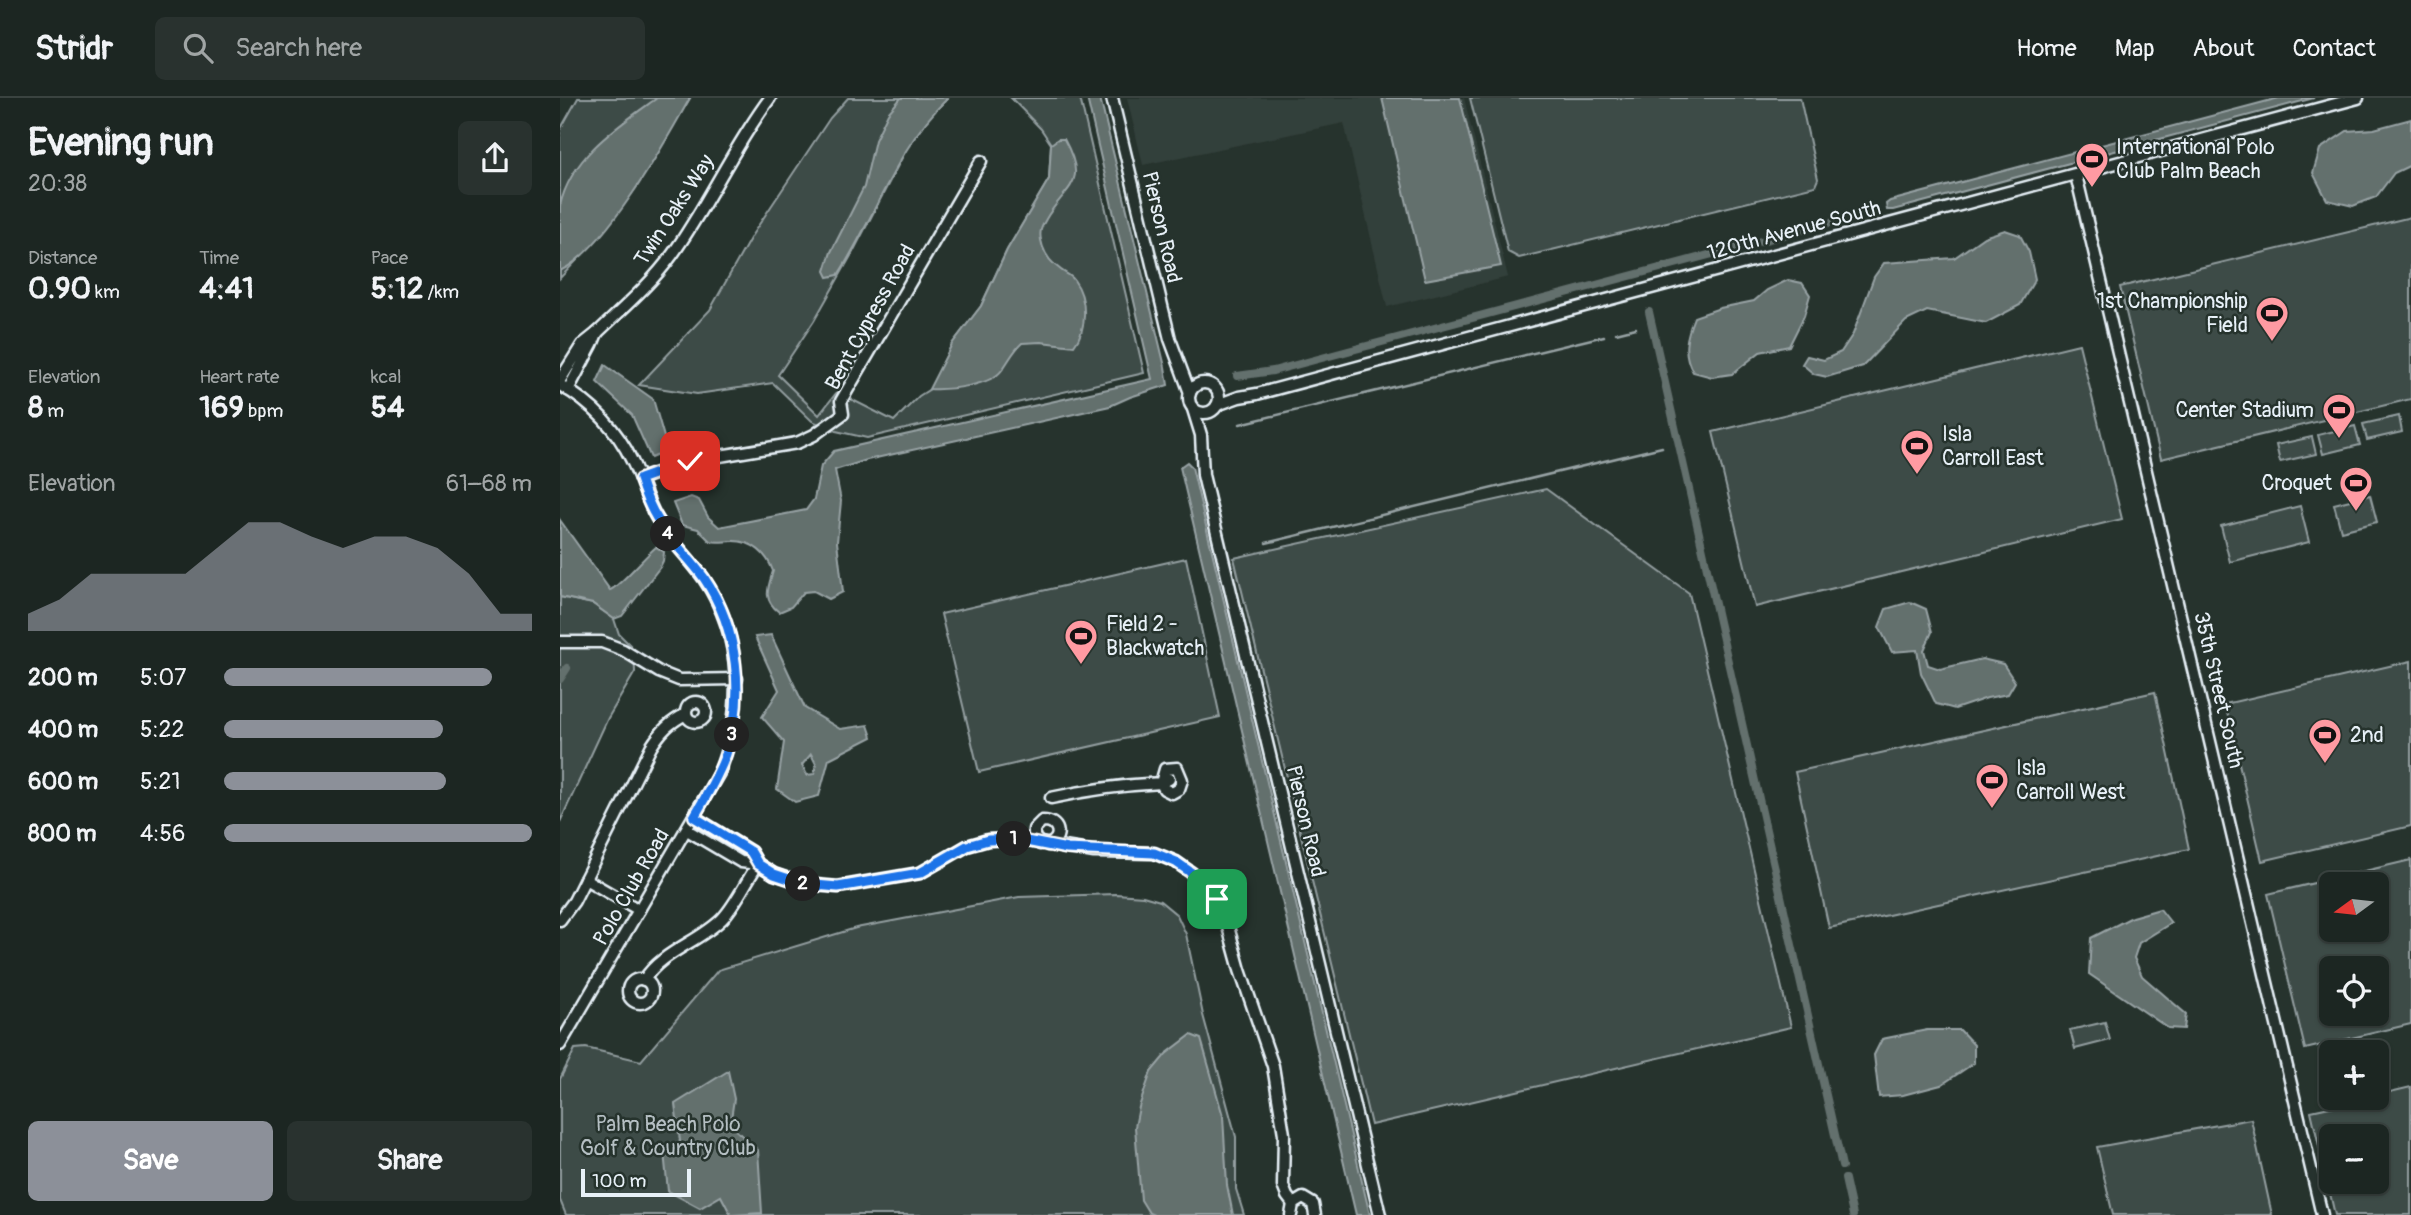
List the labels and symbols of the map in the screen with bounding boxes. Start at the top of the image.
place label: International Polo Club Palm Beach [2116,134,2275,185]
sports icon: International Polo Club Palm Beach [2073,140,2111,189]
street label: Twin Oaks Way [628,149,721,271]
street label: Pierson Road [1136,169,1187,285]
street label: 120th Avenue South [1704,194,1884,267]
street label: Bent Cypress Road [819,240,922,395]
place label: 1st Championship Field [2097,288,2248,339]
sports icon: 1st Championship Field [2253,294,2291,343]
sports icon: Center Stadium [2320,391,2358,440]
place label: Center Stadium [2175,397,2314,424]
place label: Isla Carroll East [1942,421,2044,472]
sports icon: Isla Carroll East [1898,427,1936,476]
pin [660,431,720,491]
sports icon: Croquet [2337,464,2375,513]
place label: Croquet [2261,470,2333,497]
pin: 4 [650,516,686,551]
street label: 35th Street South [2187,609,2250,771]
place label: Field 2 - Blackwatch [1106,611,1204,662]
sports icon: Field 2 - Blackwatch [1062,617,1100,666]
sports icon: 2nd [2306,716,2344,765]
pin: 3 [714,718,750,752]
place label: 2nd [2350,722,2384,749]
place label: Isla Carroll West [2016,755,2126,806]
sports icon: Isla Carroll West [1973,761,2011,810]
street label: Pierson Road [1280,763,1331,879]
pin: 1 [996,822,1032,856]
street label: Polo Club Road [587,824,676,951]
pin: 2 [786,866,820,902]
pin [1187,869,1247,929]
north arrow [2319,872,2389,942]
park label: Palm Beach Polo Golf & Country Club [580,1111,756,1162]
scale bar [581,1166,691,1198]

